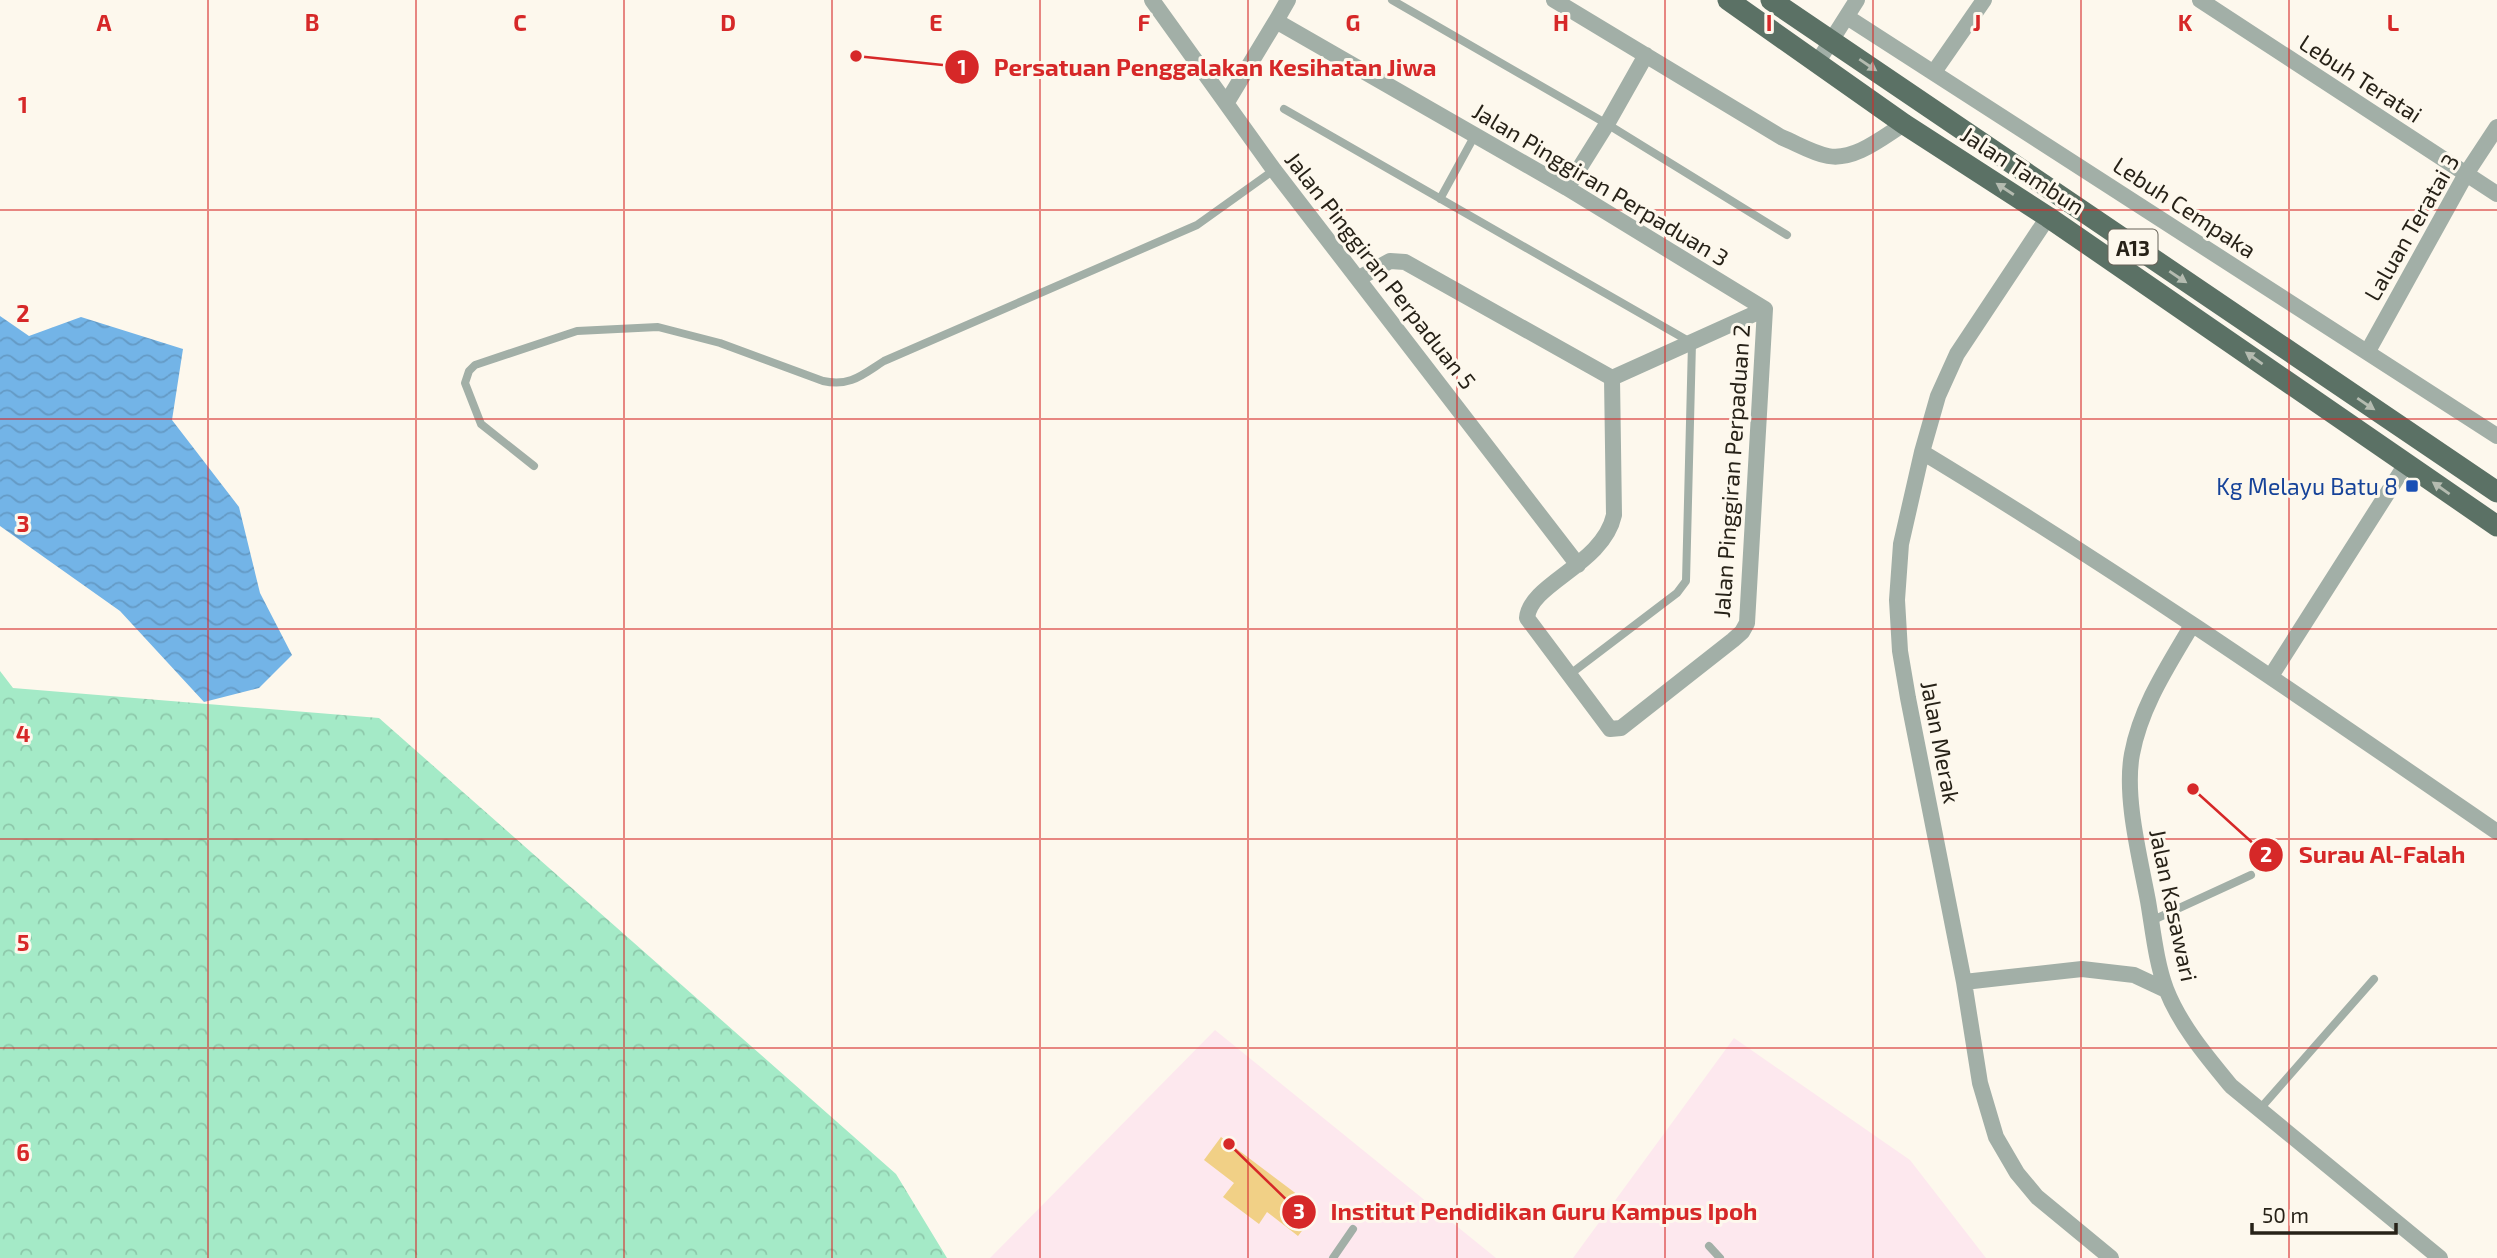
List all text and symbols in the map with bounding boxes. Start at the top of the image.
text: A [96,8,112,36]
text: B [305,8,319,36]
text: C [513,8,527,36]
text: D [720,8,736,36]
text: E [929,8,943,36]
text: F [1138,8,1151,36]
text: G [1346,8,1360,36]
text: H [1553,8,1569,36]
text: I [1766,8,1772,36]
text: J [1973,8,1981,36]
text: K [2178,8,2193,36]
text: L [2387,8,2399,36]
street label: Lebuh Teratai [2294,28,2428,128]
callout: Persatuan Penggalakan Kesihatan Jiwa [945,45,1451,90]
text: Persatuan Penggalakan Kesihatan Jiwa [994,52,1436,81]
text: 1 [957,54,967,79]
one-way arrow [1858,59,1878,72]
text: 1 [18,90,28,118]
street label: Jalan Pinggiran Perpaduan 3 [1468,96,1734,272]
street label: Jalan Tambun [1956,120,2090,220]
street label: Jalan Pinggiran Perpaduan 5 [1280,146,1482,394]
street label: Laluan Teratai 3 [2358,149,2464,305]
street label: Lebuh Cempaka [2108,150,2262,264]
one-way arrow [1995,183,2014,196]
road number: A13 [2108,230,2158,264]
one-way arrow [2168,270,2187,283]
text: 2 [16,299,30,327]
street label: Jalan Pinggiran Perpaduan 2 [1707,323,1755,619]
one-way arrow [2245,351,2263,365]
one-way arrow [2357,397,2375,411]
place label: Kg Melayu Batu 8 [2216,472,2398,500]
marker: Kg Melayu Batu 8 [2404,478,2420,494]
one-way arrow [2432,481,2450,495]
text: 3 [16,509,30,537]
street label: Jalan Merak [1915,678,1967,806]
text: 4 [16,719,30,747]
street label: Jalan Kasawari [2144,826,2204,984]
callout: Surau Al-Falah [2249,832,2479,877]
text: Surau Al-Falah [2299,839,2465,868]
text: 2 [2260,841,2272,866]
text: 5 [17,928,29,956]
text: 6 [16,1138,30,1166]
callout: Institut Pendidikan Guru Kampus Ipoh [1282,1189,1772,1234]
scale bar [2252,1192,2396,1236]
text: Institut Pendidikan Guru Kampus Ipoh [1330,1196,1758,1225]
text: 3 [1293,1198,1305,1223]
text: 50 m [2262,1202,2309,1227]

